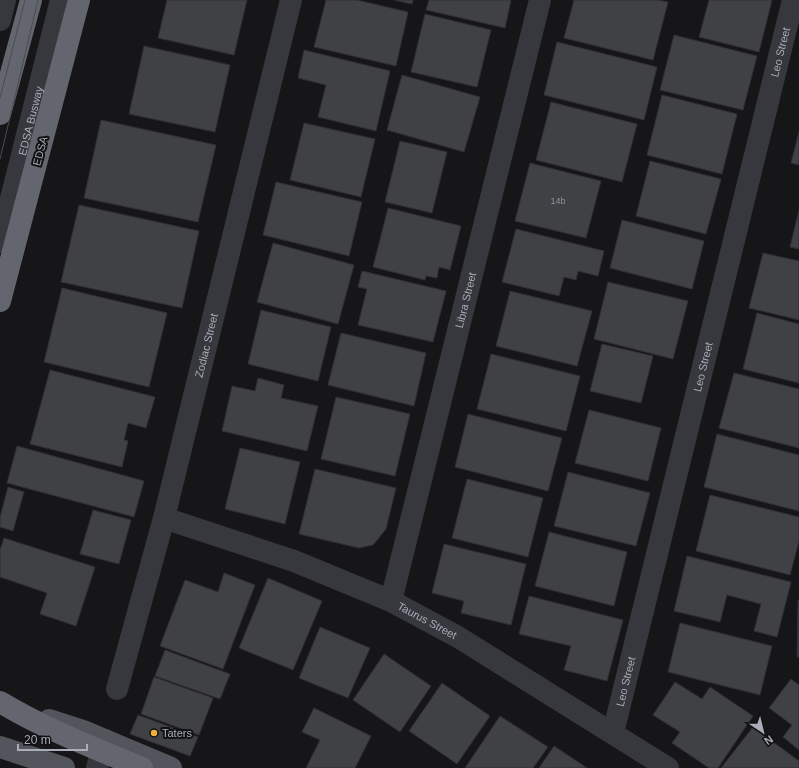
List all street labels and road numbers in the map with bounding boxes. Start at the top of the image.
street label: Leo Street [768,26,792,78]
street label: EDSA Busway [16,85,46,157]
street label: EDSA [30,135,50,167]
street label: Libra Street [453,271,478,329]
street label: Zodiac Street [193,312,220,379]
street label: Leo Street [691,341,715,393]
street label: Taurus Street [396,600,459,641]
street label: Leo Street [614,655,638,708]

